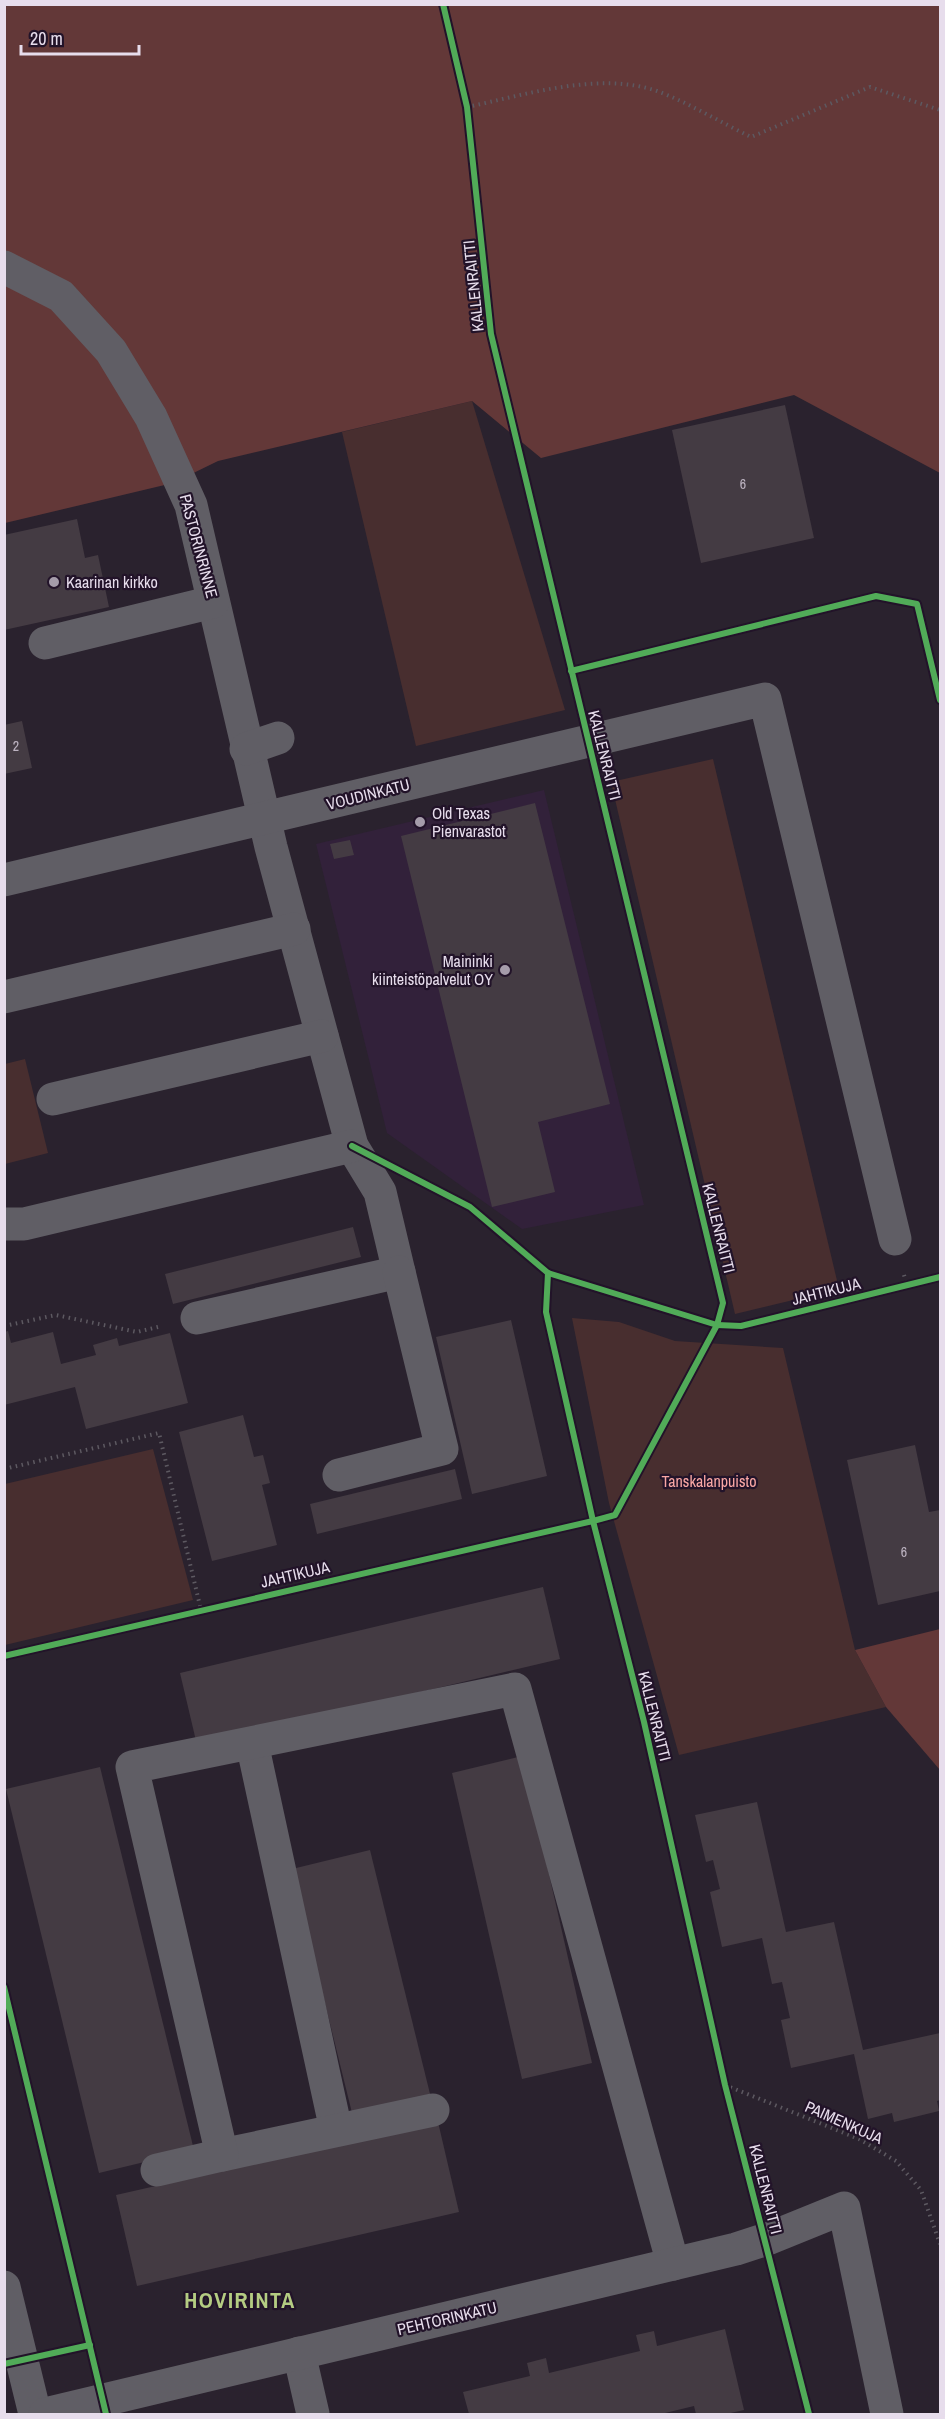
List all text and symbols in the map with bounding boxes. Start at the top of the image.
scale bar [21,18,140,56]
text: 20 m [30,26,63,51]
street label: KALLENRAITTI [457,239,489,333]
house number: 6 [740,475,746,493]
street label: PASTORINRINNE [175,492,223,600]
place label: Kaarinan kirkko [66,571,158,593]
marker: Kaarinan kirkko [47,575,61,589]
street label: KALLENRAITTI [583,708,627,802]
house number: 2 [13,737,19,755]
street label: VOUDINKATU [324,773,412,815]
place label: Old Texas Pienvarastot [432,802,506,842]
marker: Old Texas Pienvarastot [413,815,427,829]
place label: Maininki kiinteistöpalvelut OY [372,950,493,990]
marker: Maininki kiinteistöpalvelut OY [498,963,512,977]
street label: KALLENRAITTI [697,1181,741,1275]
street label: JAHTIKUJA [789,1272,863,1310]
park label: Tanskalanpuisto [661,1470,757,1492]
house number: 6 [901,1543,907,1561]
street label: JAHTIKUJA [258,1555,332,1593]
street label: KALLENRAITTI [633,1669,677,1763]
street label: PAIMENKUJA [802,2095,887,2149]
street label: KALLENRAITTI [744,2142,788,2236]
district label: HOVIRINTA [184,2285,296,2315]
street label: PEHTORINKATU [395,2296,499,2340]

